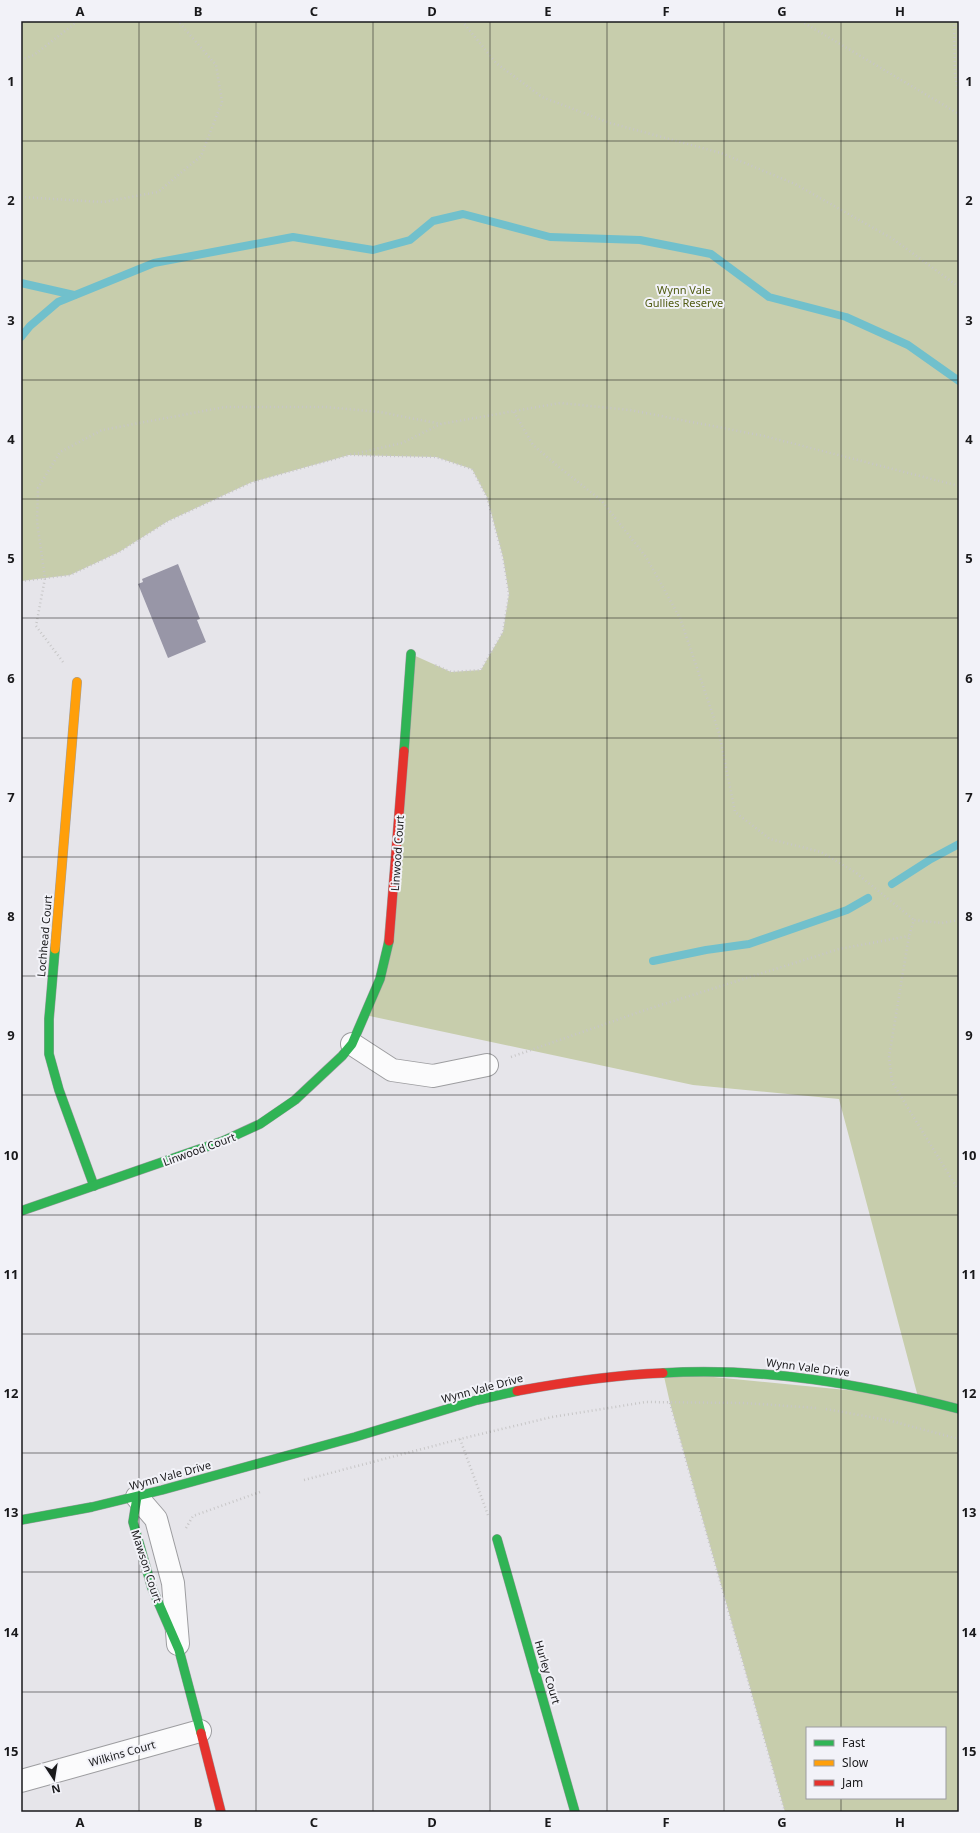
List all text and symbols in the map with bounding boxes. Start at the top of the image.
text: A [76,2,85,20]
text: B [194,2,202,20]
text: C [310,2,318,20]
text: D [427,2,437,20]
text: E [544,2,552,20]
text: F [662,2,670,20]
text: G [777,2,787,20]
text: H [895,2,905,20]
text: 1 [7,72,15,90]
text: 1 [965,72,973,90]
text: 2 [7,191,15,209]
text: 2 [965,191,973,209]
park label: Wynn Vale Gullies Reserve [645,282,723,310]
text: 3 [7,311,15,329]
text: 3 [965,311,973,329]
text: 4 [7,430,15,448]
text: 4 [965,430,973,448]
text: 5 [7,549,15,567]
text: 5 [965,549,973,567]
text: 6 [7,669,15,687]
text: 6 [965,669,973,687]
text: 7 [7,788,15,806]
text: 7 [965,788,973,806]
street label: Linwood Court [387,815,407,891]
street label: Lochhead Court [33,894,55,978]
text: 8 [7,907,15,925]
text: 8 [965,907,973,925]
text: 9 [7,1026,15,1044]
text: 9 [965,1026,973,1044]
street label: Linwood Court [161,1129,237,1169]
text: 10 [4,1146,18,1164]
text: 10 [962,1146,976,1164]
text: 11 [4,1265,18,1283]
text: 11 [962,1265,976,1283]
street label: Wynn Vale Drive [765,1354,851,1380]
street label: Wynn Vale Drive [440,1370,524,1406]
text: 12 [4,1384,18,1402]
text: 12 [962,1384,976,1402]
street label: Wynn Vale Drive [128,1457,212,1493]
text: 13 [4,1503,18,1521]
text: 13 [962,1503,976,1521]
street label: Mawson Court [128,1528,166,1604]
text: 14 [4,1623,19,1641]
text: 14 [962,1623,977,1641]
street label: Hurley Court [532,1638,564,1706]
legend [806,1727,946,1799]
text: Fast [842,1734,866,1751]
street label: Wilkins Court [87,1736,157,1770]
text: 15 [4,1742,18,1760]
text: 15 [962,1742,976,1760]
text: Slow [842,1754,869,1771]
north arrow [34,1759,74,1799]
text: Jam [841,1774,863,1791]
text: N [50,1781,62,1798]
text: A [76,1813,85,1831]
text: B [194,1813,202,1831]
text: C [310,1813,318,1831]
text: D [427,1813,437,1831]
text: E [544,1813,552,1831]
text: F [662,1813,670,1831]
text: G [777,1813,787,1831]
text: H [895,1813,905,1831]

